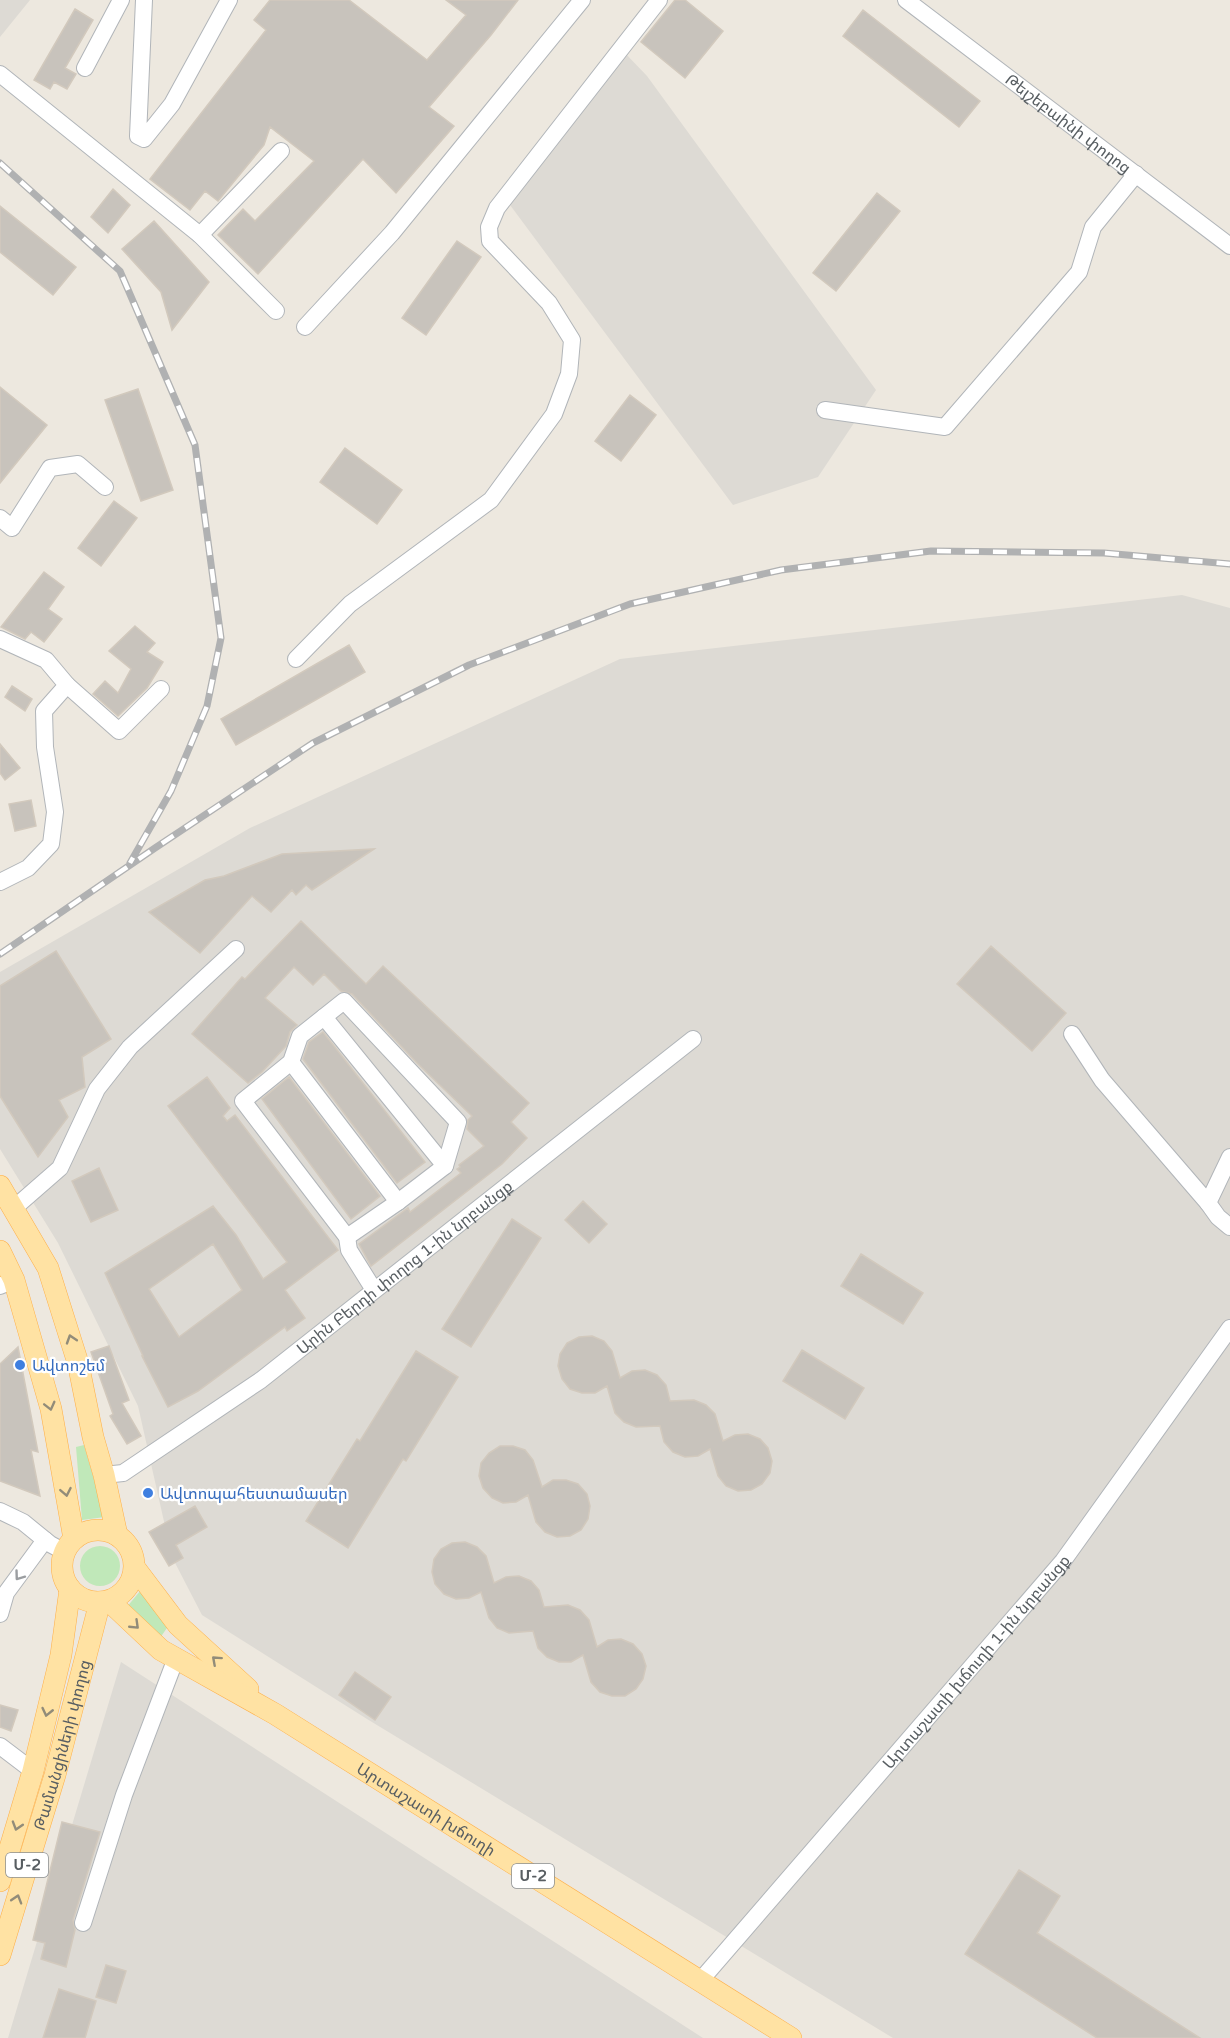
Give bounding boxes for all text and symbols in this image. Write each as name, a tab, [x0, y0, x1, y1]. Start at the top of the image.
street label: Թեյշեբաինի փողոց	[1001, 70, 1135, 178]
street label: Արին Բերդի փողոց 1-ին նրբանցք	[293, 1176, 517, 1359]
one-way arrow	[65, 1334, 78, 1345]
place label: Ավտոշեմ	[32, 1356, 105, 1376]
marker: Ավտոշեմ	[13, 1358, 27, 1372]
one-way arrow	[42, 1401, 55, 1411]
place label: Ավտոպահեստամասեր	[160, 1484, 347, 1504]
one-way arrow	[59, 1486, 72, 1496]
marker: Ավտոպահեստամասեր	[141, 1486, 155, 1500]
street label: Արտաշատի խճուղի 1-ին նրբանցք	[879, 1551, 1075, 1774]
one-way arrow	[15, 1569, 26, 1580]
one-way arrow	[127, 1618, 138, 1629]
one-way arrow	[213, 1656, 223, 1667]
street label: Թամանցիների փողոց	[30, 1658, 96, 1833]
one-way arrow	[42, 1707, 55, 1717]
street label: Արտաշատի խճուղի	[353, 1759, 499, 1861]
one-way arrow	[12, 1820, 24, 1831]
road number: Մ-2	[6, 1853, 48, 1877]
road number: Մ-2	[512, 1864, 554, 1888]
one-way arrow	[10, 1894, 22, 1905]

